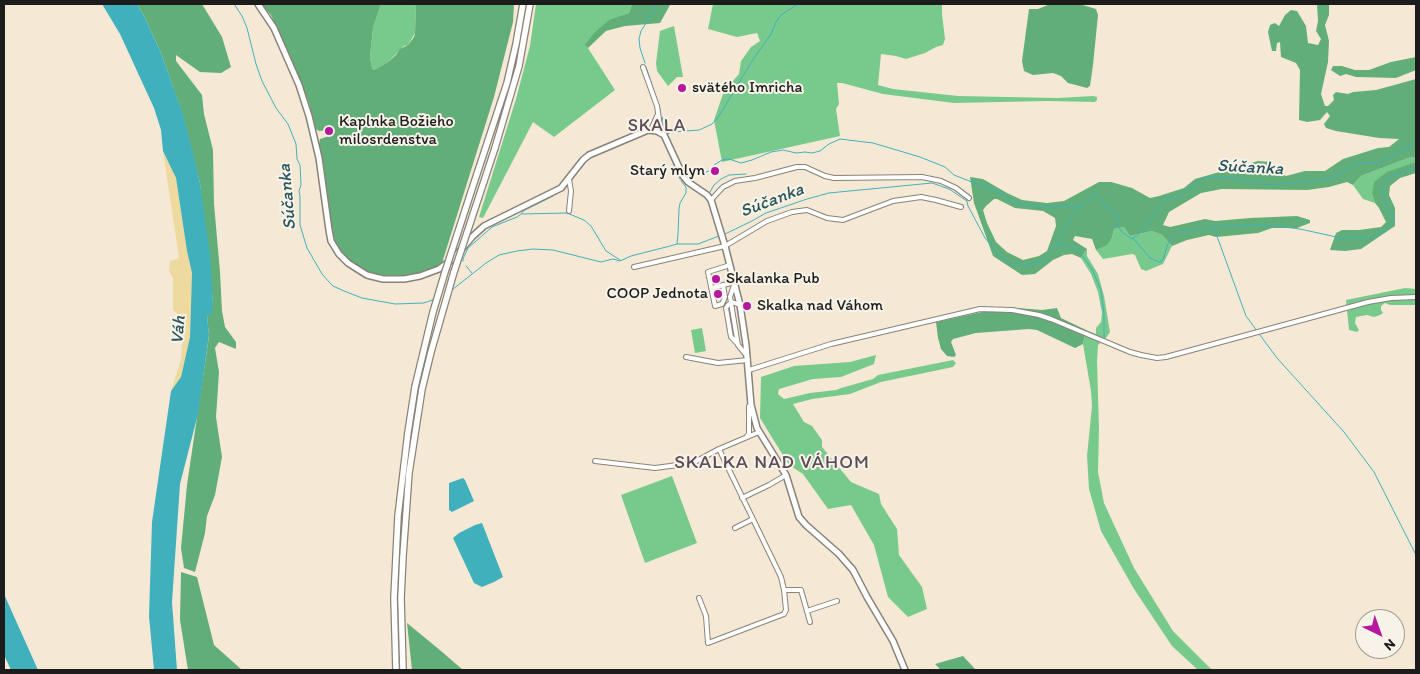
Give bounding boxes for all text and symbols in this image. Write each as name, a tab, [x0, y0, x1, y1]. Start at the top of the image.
place label: svätého Imricha	[692, 78, 802, 98]
marker: svätého Imricha	[676, 82, 688, 94]
place label: Kaplnka Božieho milosrdenstva	[339, 112, 454, 150]
district label: SKALA	[627, 115, 687, 137]
marker: Kaplnka Božieho milosrdenstva	[323, 125, 335, 137]
water label: Súčanka	[1216, 155, 1284, 181]
place label: Starý mlyn	[630, 161, 705, 181]
water label: Súčanka	[274, 163, 302, 231]
marker: Starý mlyn	[709, 165, 721, 177]
water label: Súčanka	[737, 179, 807, 223]
place label: Skalanka Pub	[726, 269, 820, 289]
marker: Skalanka Pub	[710, 273, 722, 285]
place label: COOP Jednota	[607, 284, 708, 304]
marker: COOP Jednota	[712, 288, 724, 300]
place label: Skalka nad Váhom	[757, 296, 883, 316]
marker: Skalka nad Váhom	[741, 300, 753, 312]
water label: Váh	[167, 315, 191, 345]
district label: SKALKA NAD VÁHOM	[673, 452, 871, 474]
north arrow	[1355, 609, 1405, 659]
text: N	[1381, 635, 1399, 654]

